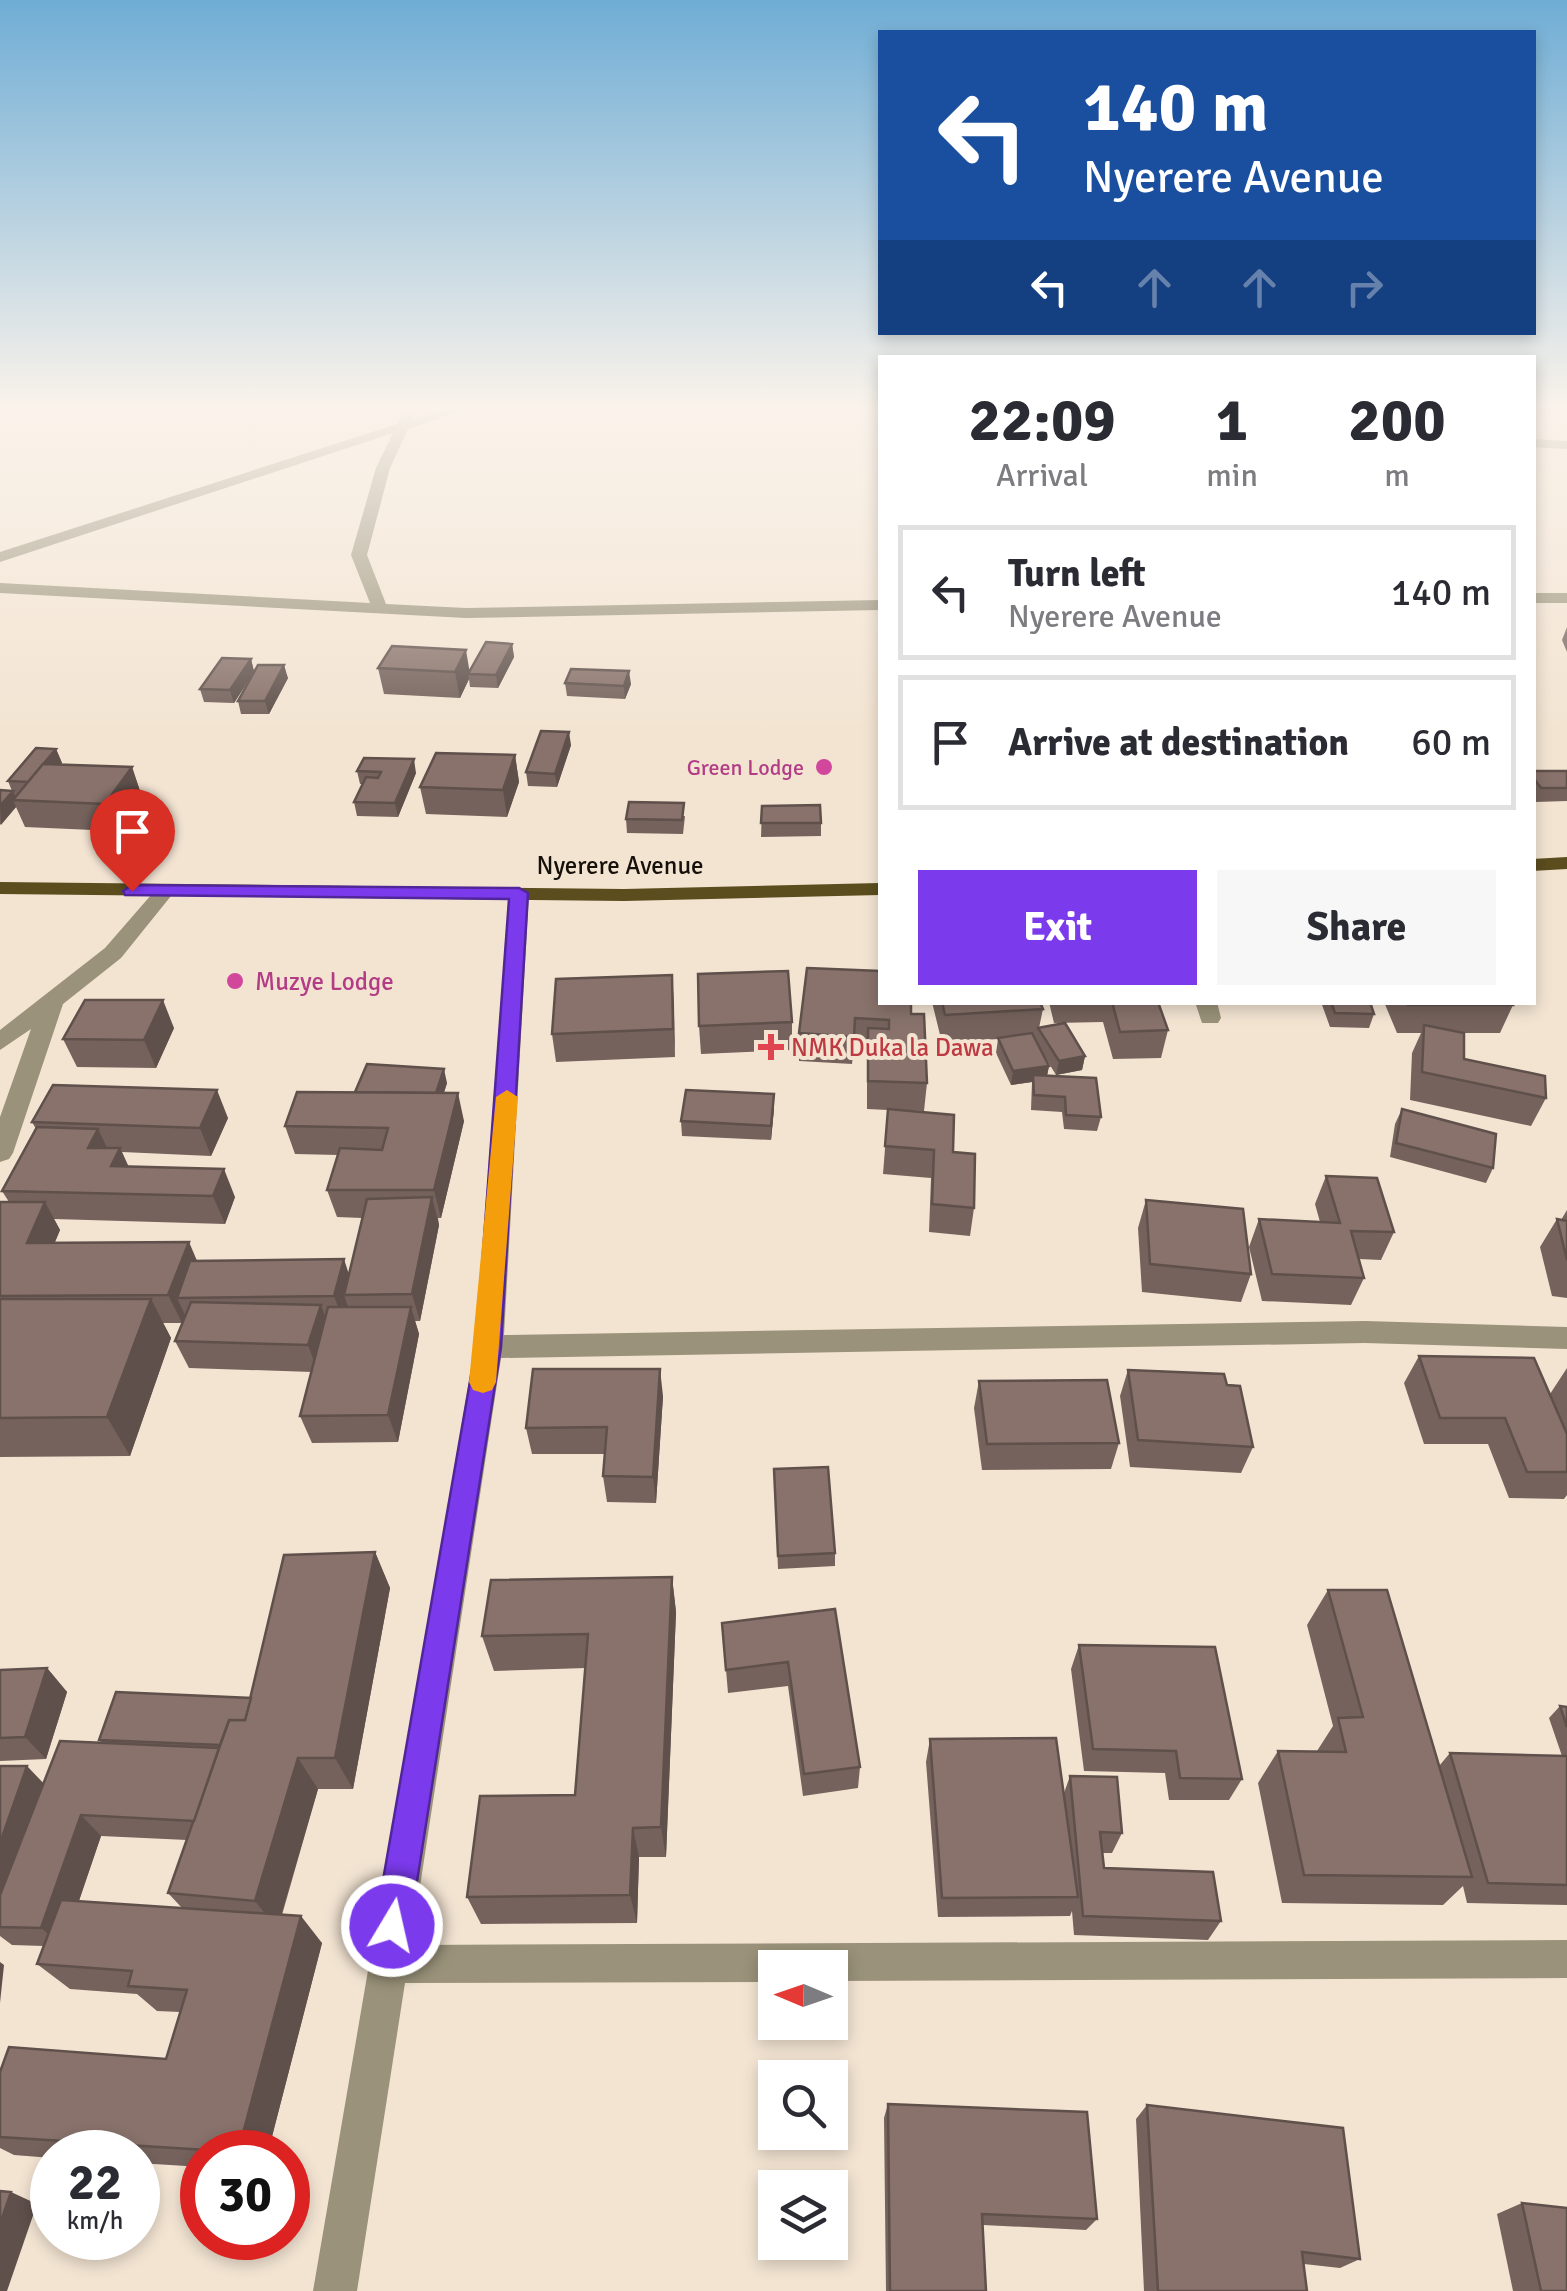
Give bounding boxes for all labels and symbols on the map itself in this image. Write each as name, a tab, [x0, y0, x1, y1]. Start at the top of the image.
place label: Green Lodge	[687, 754, 804, 781]
marker: Green Lodge	[813, 756, 835, 778]
pin	[90, 789, 175, 892]
street label: Nyerere Avenue	[536, 850, 704, 881]
place label: Muzye Lodge	[255, 966, 394, 997]
marker: Muzye Lodge	[224, 970, 246, 992]
place label: NMK Duka la Dawa	[791, 1032, 994, 1063]
marker: NMK Duka la Dawa	[760, 1036, 782, 1058]
position arrow	[340, 1874, 444, 1978]
north arrow	[758, 1950, 848, 2040]
speed limit sign: 30	[180, 2130, 310, 2260]

